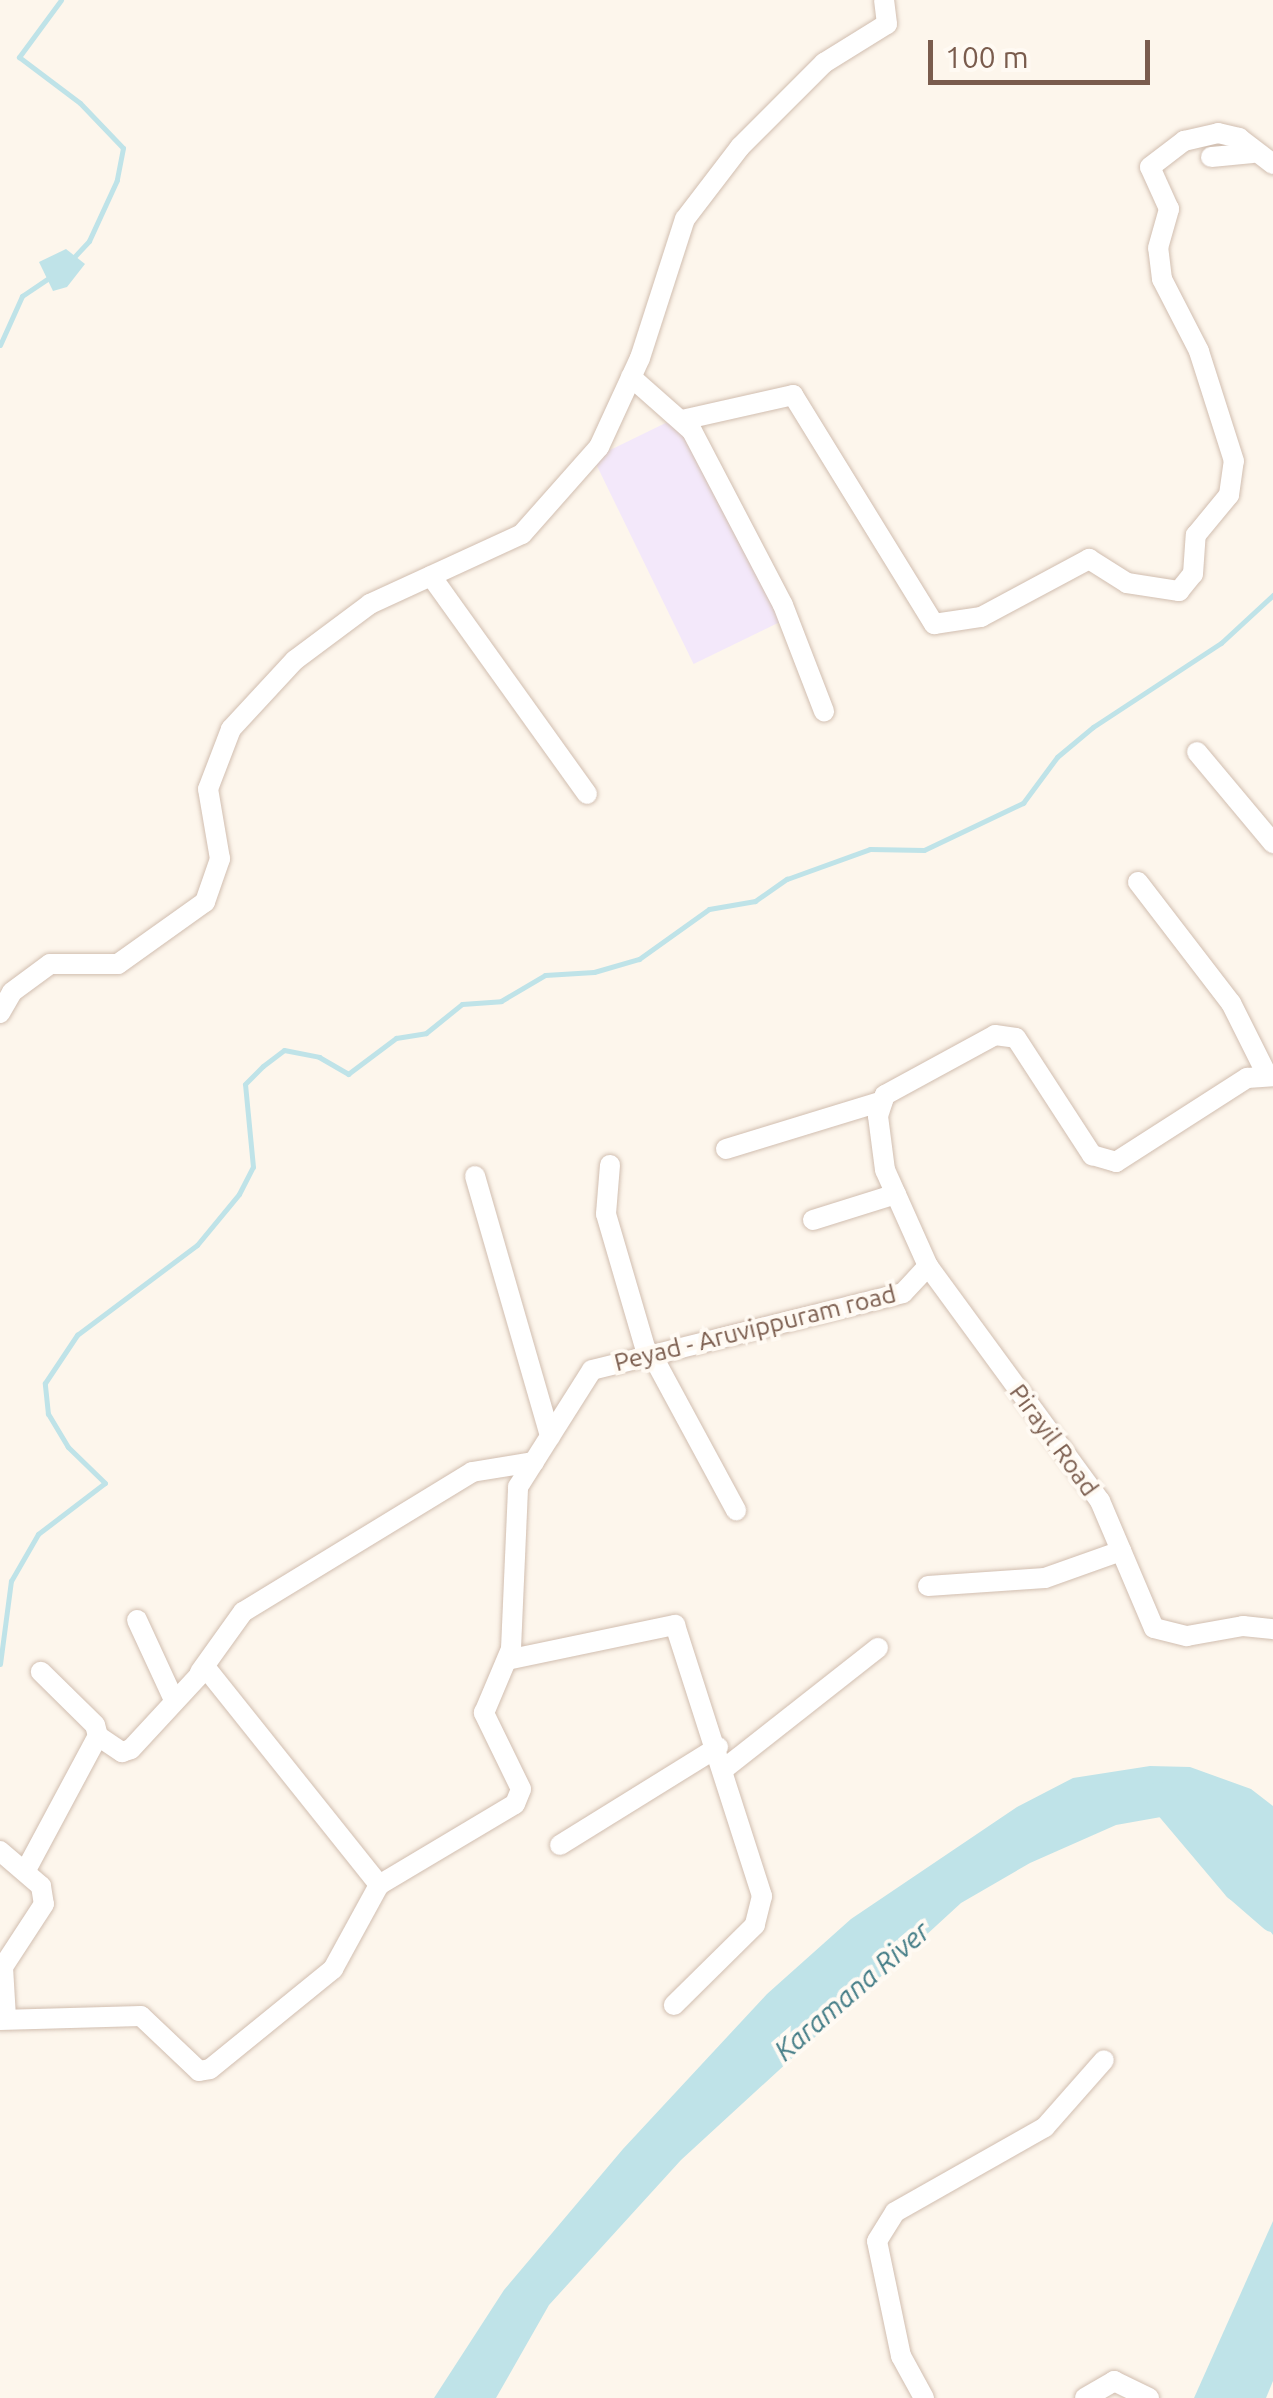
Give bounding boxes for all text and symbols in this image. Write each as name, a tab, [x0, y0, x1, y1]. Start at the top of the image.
scale bar	[933, 20, 1156, 82]
text: 100 m	[945, 40, 1029, 74]
street label: Peyad - Aruvippuram road	[611, 1278, 899, 1378]
street label: Pirayil Road	[1003, 1378, 1105, 1502]
water label: Karamana River	[767, 1914, 937, 2068]

